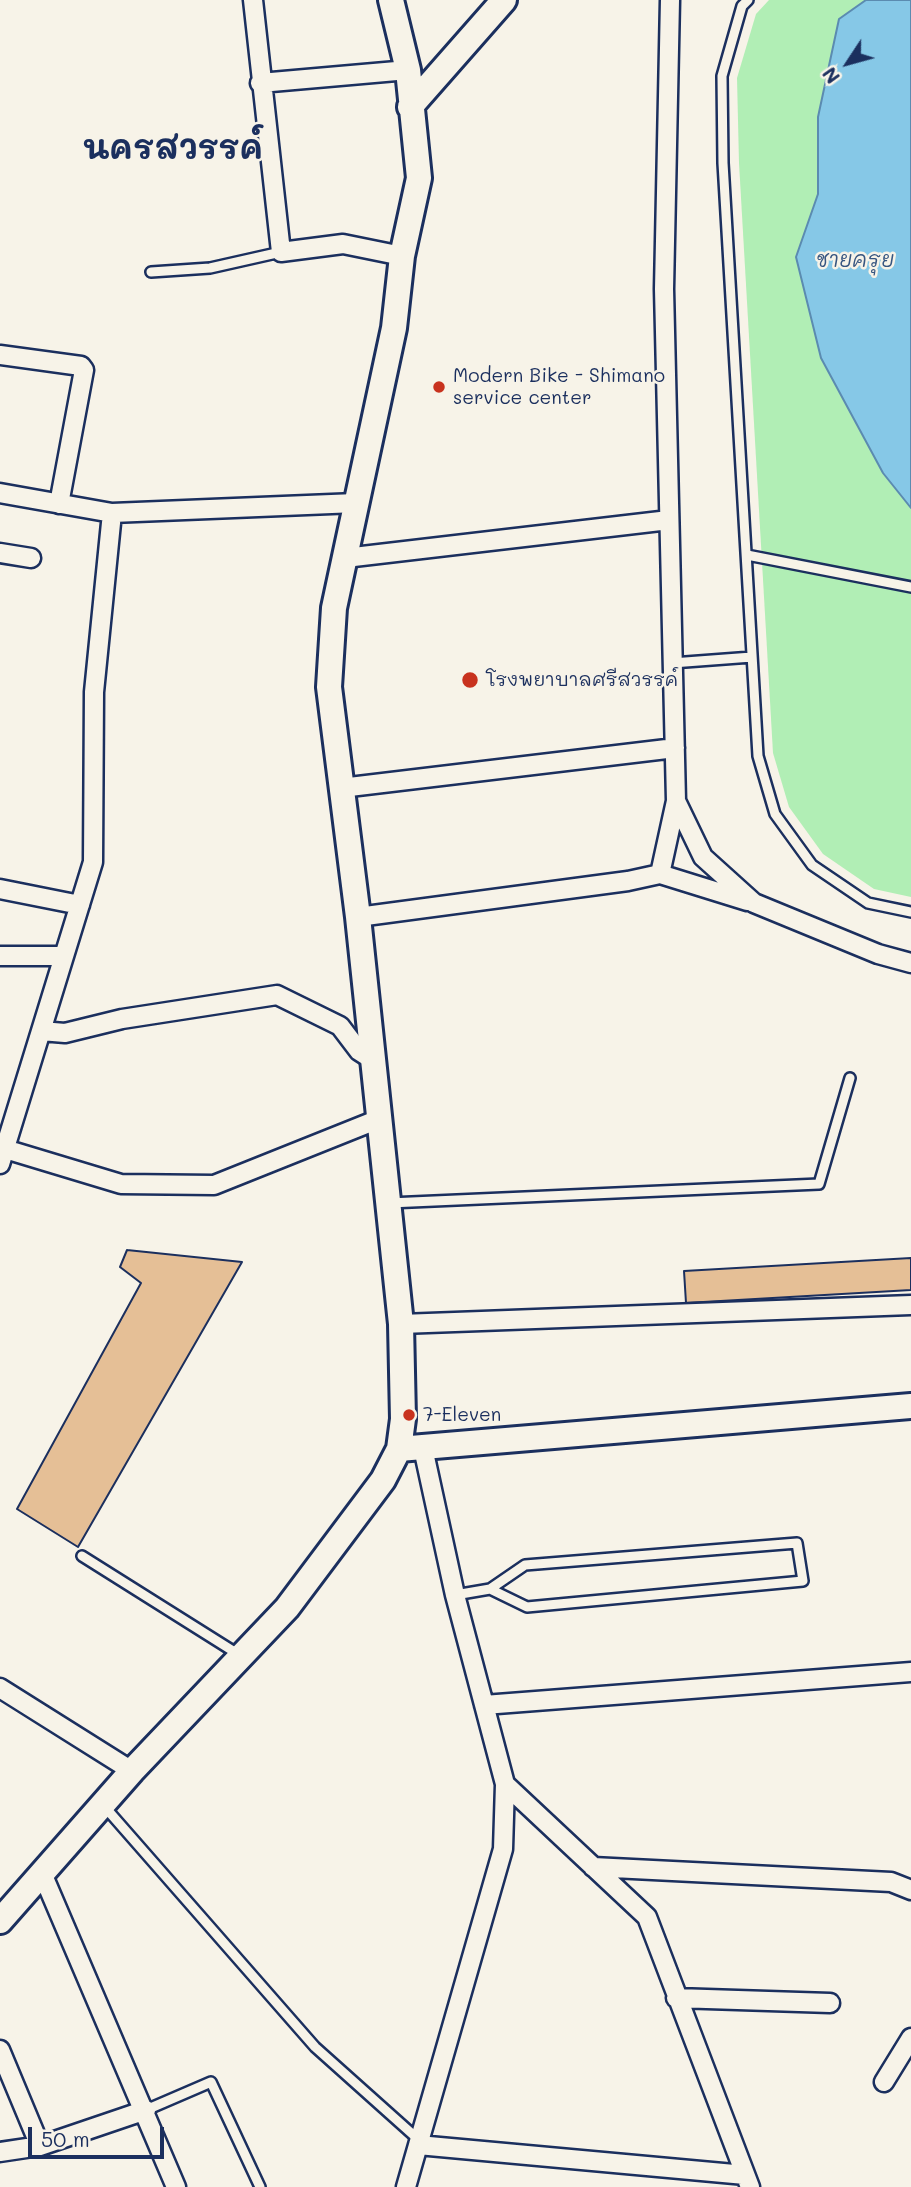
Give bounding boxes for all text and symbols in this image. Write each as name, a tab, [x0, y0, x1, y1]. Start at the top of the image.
north arrow	[813, 28, 883, 98]
text: N	[816, 62, 845, 89]
district label: นครสวรรค์	[82, 129, 264, 169]
water label: ชายครุย	[816, 248, 894, 274]
place label: Modern Bike - Shimano service center	[453, 365, 665, 409]
marker: Modern Bike - Shimano service center	[431, 379, 447, 395]
place label: โรงพยาบาลศรีสวรรค์	[486, 669, 679, 691]
marker: โรงพยาบาลศรีสวรรค์	[460, 670, 480, 690]
place label: 7-Eleven	[423, 1404, 501, 1426]
marker: 7-Eleven	[401, 1407, 417, 1423]
scale bar	[32, 2114, 168, 2158]
text: 50 m	[41, 2125, 90, 2152]

